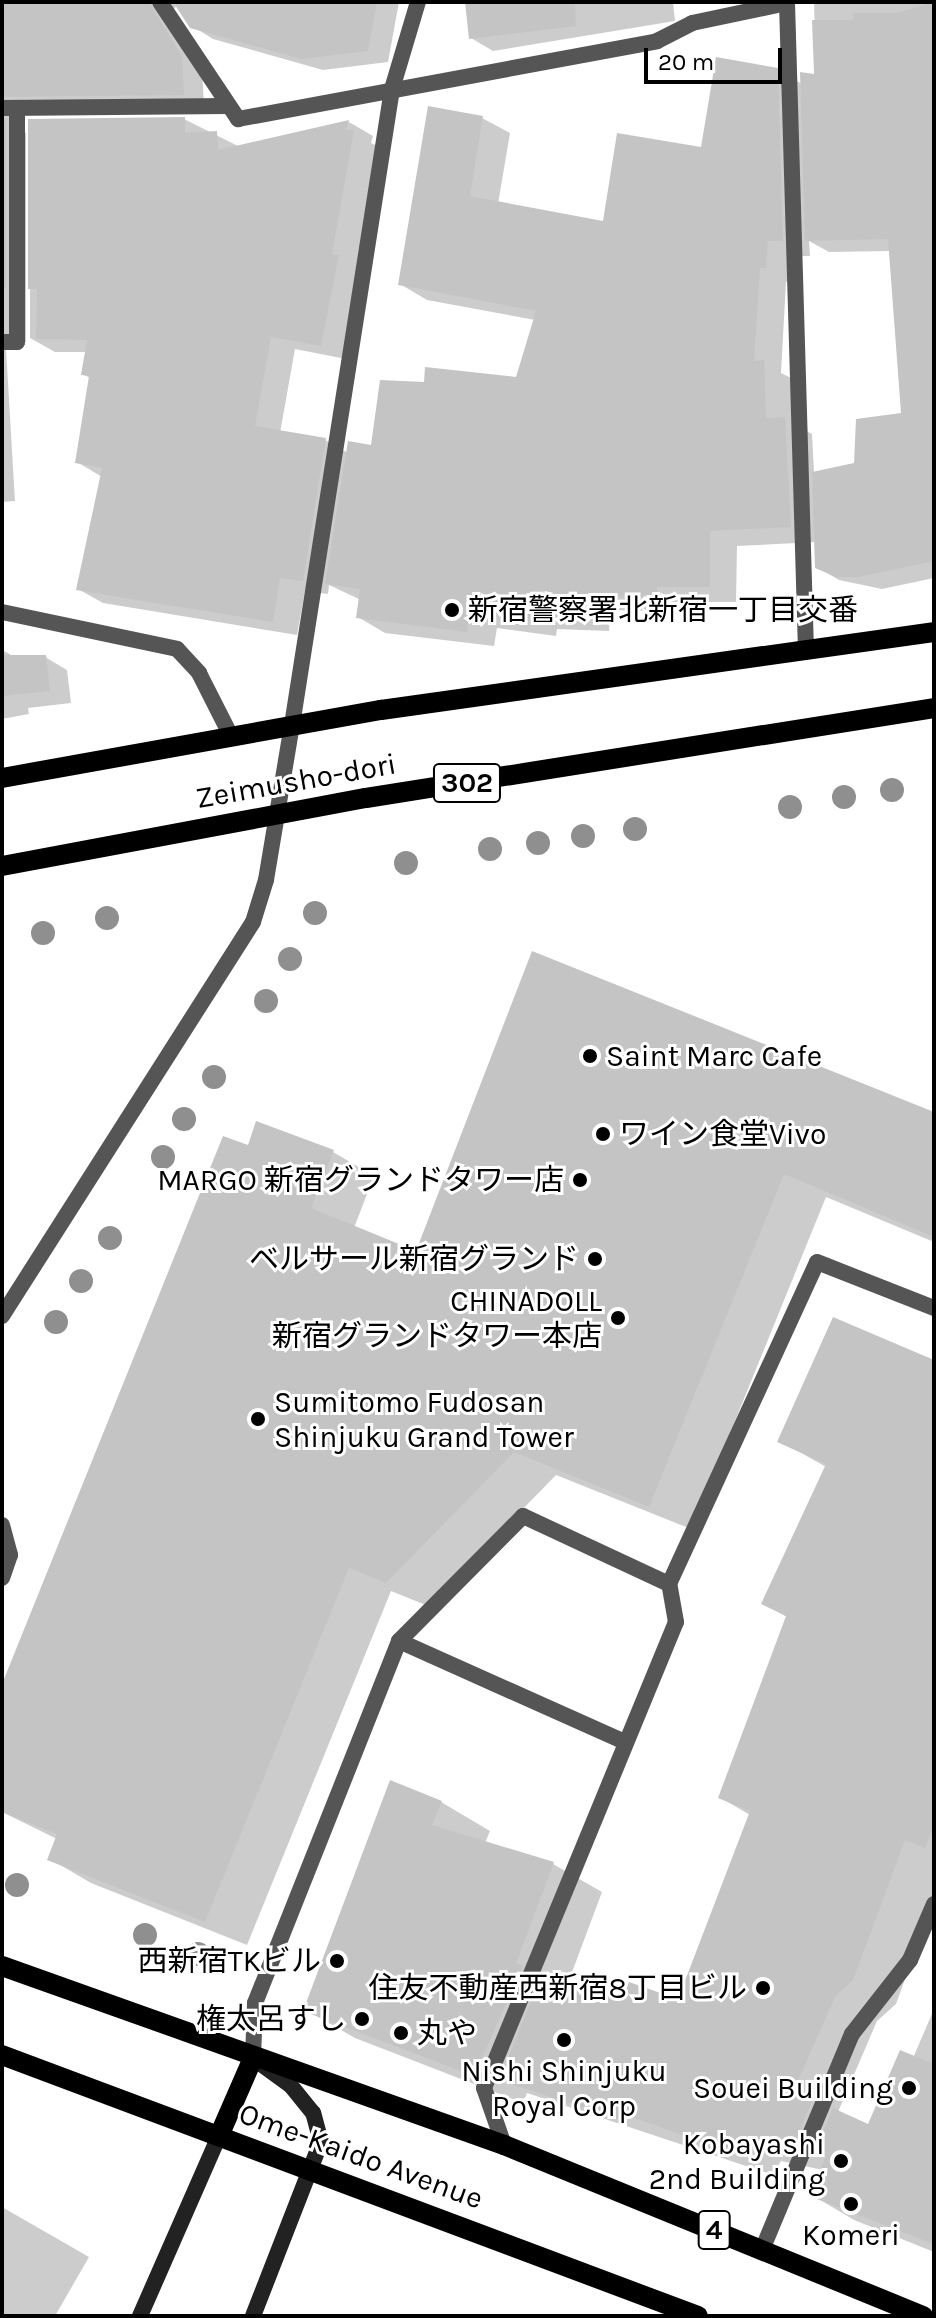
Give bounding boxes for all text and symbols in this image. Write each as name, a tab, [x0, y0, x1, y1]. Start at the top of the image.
scale bar	[648, 32, 786, 82]
text: 20 m	[658, 48, 714, 76]
place label: 新宿警察署北新宿一丁目交番	[468, 592, 858, 628]
marker: 新宿警察署北新宿一丁目交番	[443, 601, 461, 619]
street label: Zeimusho-dori	[193, 746, 399, 816]
road number: 302	[431, 759, 503, 807]
place label: Saint Marc Cafe	[606, 1038, 822, 1074]
marker: Saint Marc Cafe	[581, 1047, 599, 1065]
place label: ワイン食堂Vivo	[619, 1116, 826, 1152]
marker: ワイン食堂Vivo	[594, 1125, 612, 1143]
place label: MARGO 新宿グランドタワー店	[157, 1162, 564, 1198]
marker: MARGO 新宿グランドタワー店	[571, 1171, 589, 1189]
place label: ベルサール新宿グランド	[249, 1241, 579, 1277]
marker: ベルサール新宿グランド	[586, 1250, 604, 1268]
place label: CHINADOLL 新宿グランドタワー本店	[272, 1283, 602, 1354]
marker: CHINADOLL 新宿グランドタワー本店	[609, 1309, 627, 1327]
place label: Sumitomo Fudosan Shinjuku Grand Tower	[274, 1384, 574, 1454]
marker: Sumitomo Fudosan Shinjuku Grand Tower	[249, 1410, 267, 1428]
place label: 西新宿TKビル	[138, 1943, 321, 1979]
marker: 西新宿TKビル	[328, 1952, 346, 1970]
place label: 住友不動産西新宿8丁目ビル	[369, 1970, 747, 2006]
marker: 住友不動産西新宿8丁目ビル	[754, 1979, 772, 1997]
place label: 権太呂すし	[196, 2001, 346, 2037]
marker: 権太呂すし	[353, 2010, 371, 2028]
place label: 丸や	[417, 2015, 477, 2051]
marker: 丸や	[392, 2024, 410, 2042]
marker: Nishi Shinjuku Royal Corp	[555, 2031, 573, 2049]
place label: Nishi Shinjuku Royal Corp	[461, 2053, 667, 2124]
place label: Souei Building	[693, 2070, 893, 2106]
marker: Souei Building	[900, 2079, 918, 2097]
street label: Ome-Kaido Avenue	[234, 2095, 488, 2217]
place label: Kobayashi 2nd Building	[649, 2126, 825, 2196]
marker: Kobayashi 2nd Building	[832, 2152, 850, 2170]
marker: Komeri	[842, 2195, 860, 2213]
road number: 4	[696, 2206, 732, 2254]
place label: Komeri	[802, 2217, 900, 2253]

